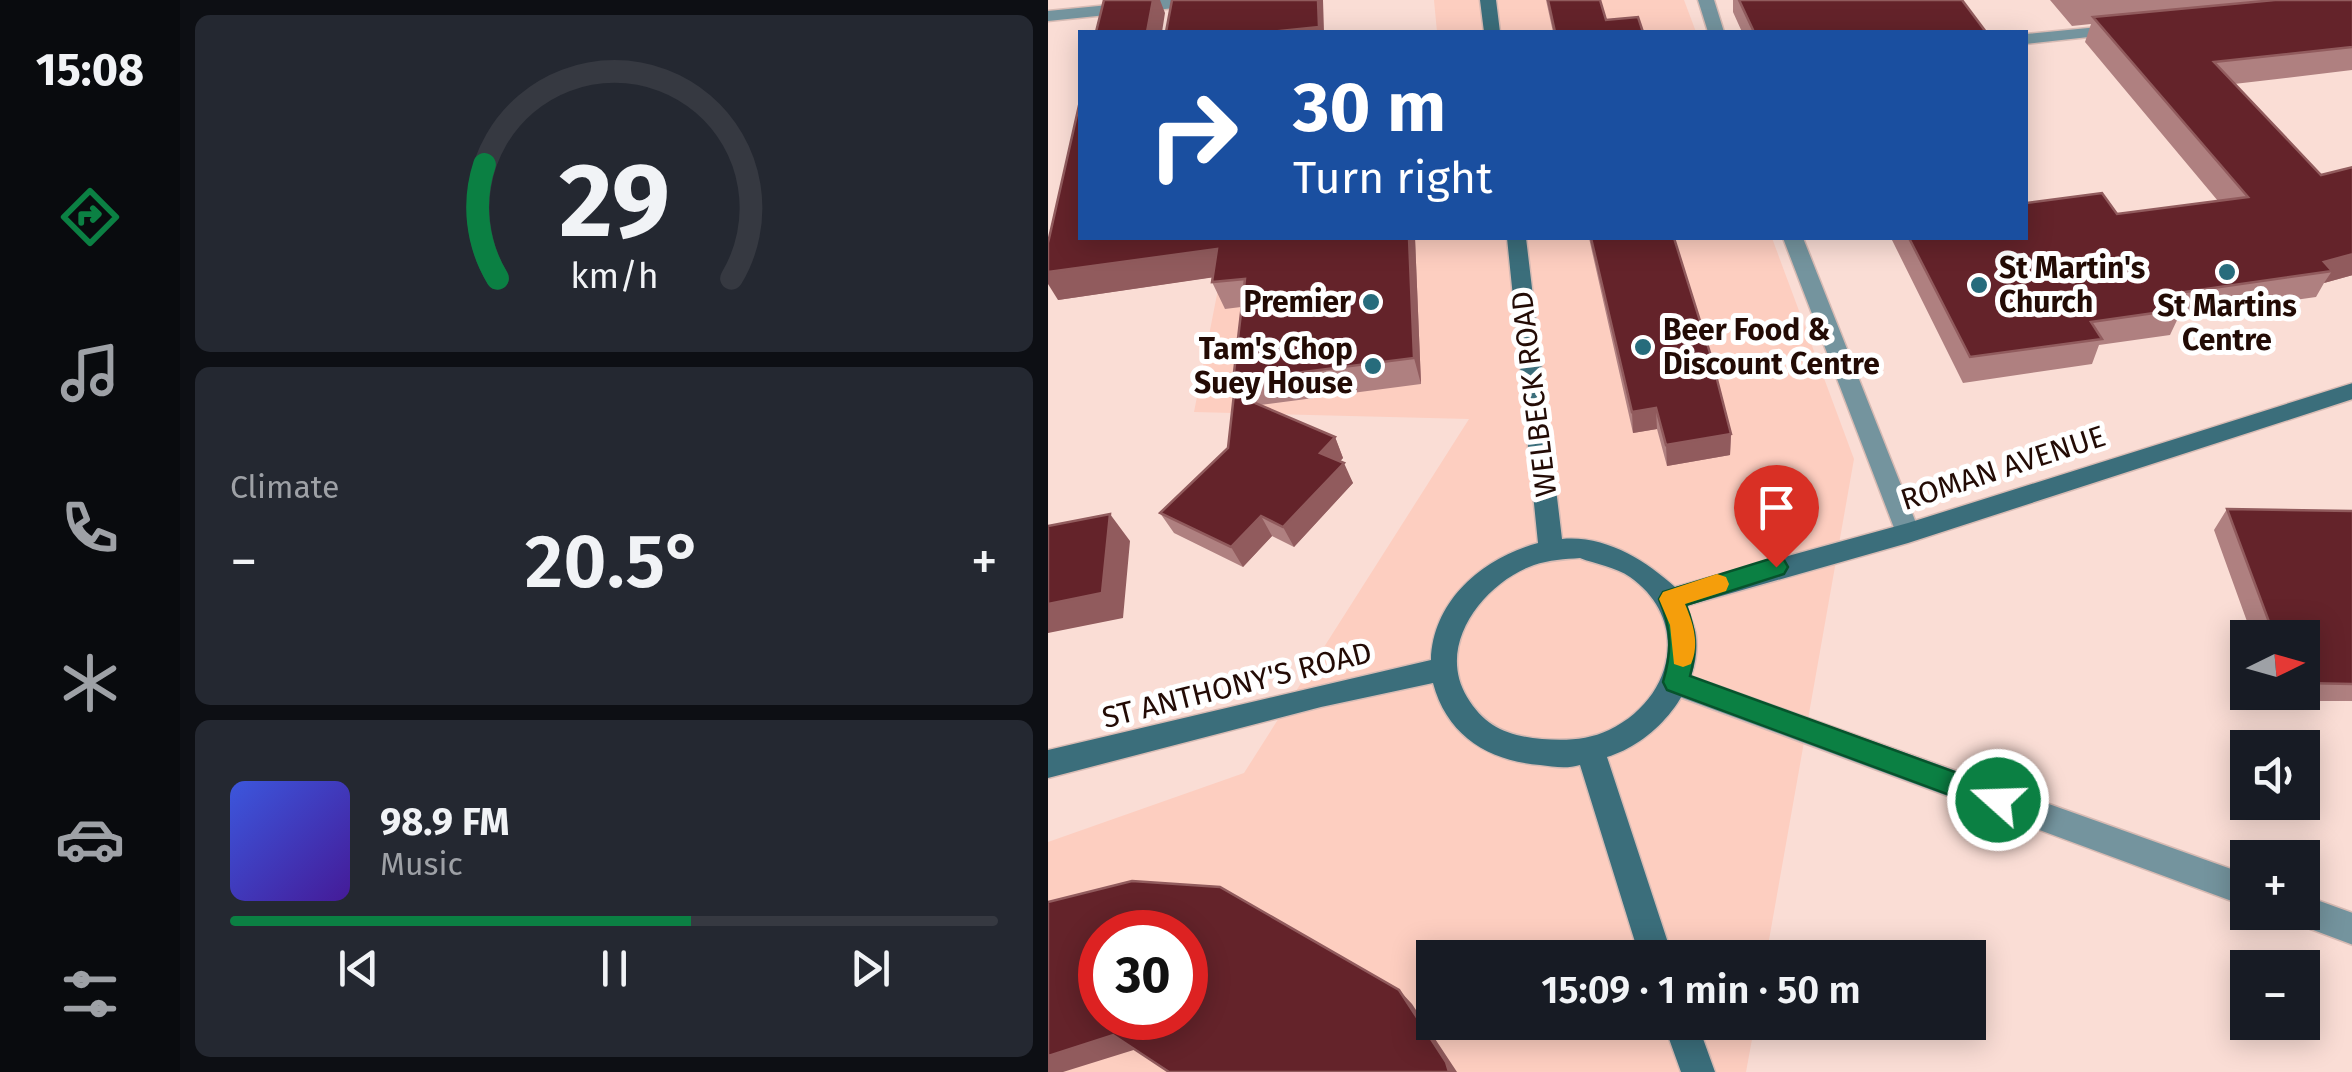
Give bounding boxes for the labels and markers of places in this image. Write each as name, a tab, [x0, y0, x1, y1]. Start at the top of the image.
place label: St Martin's Church	[1999, 250, 2145, 320]
marker: St Martins Centre	[2216, 261, 2238, 283]
marker: St Martin's Church	[1968, 274, 1990, 296]
place label: Premier	[1244, 284, 1352, 320]
place label: St Martins Centre	[2157, 288, 2297, 358]
marker: Premier	[1360, 291, 1382, 313]
place label: Beer Food & Discount Centre	[1663, 312, 1880, 382]
place label: Tam's Chop Suey House	[1194, 331, 1353, 401]
marker: Beer Food & Discount Centre	[1632, 336, 1654, 358]
marker: Tam's Chop Suey House	[1362, 355, 1384, 377]
pin	[1734, 465, 1819, 568]

